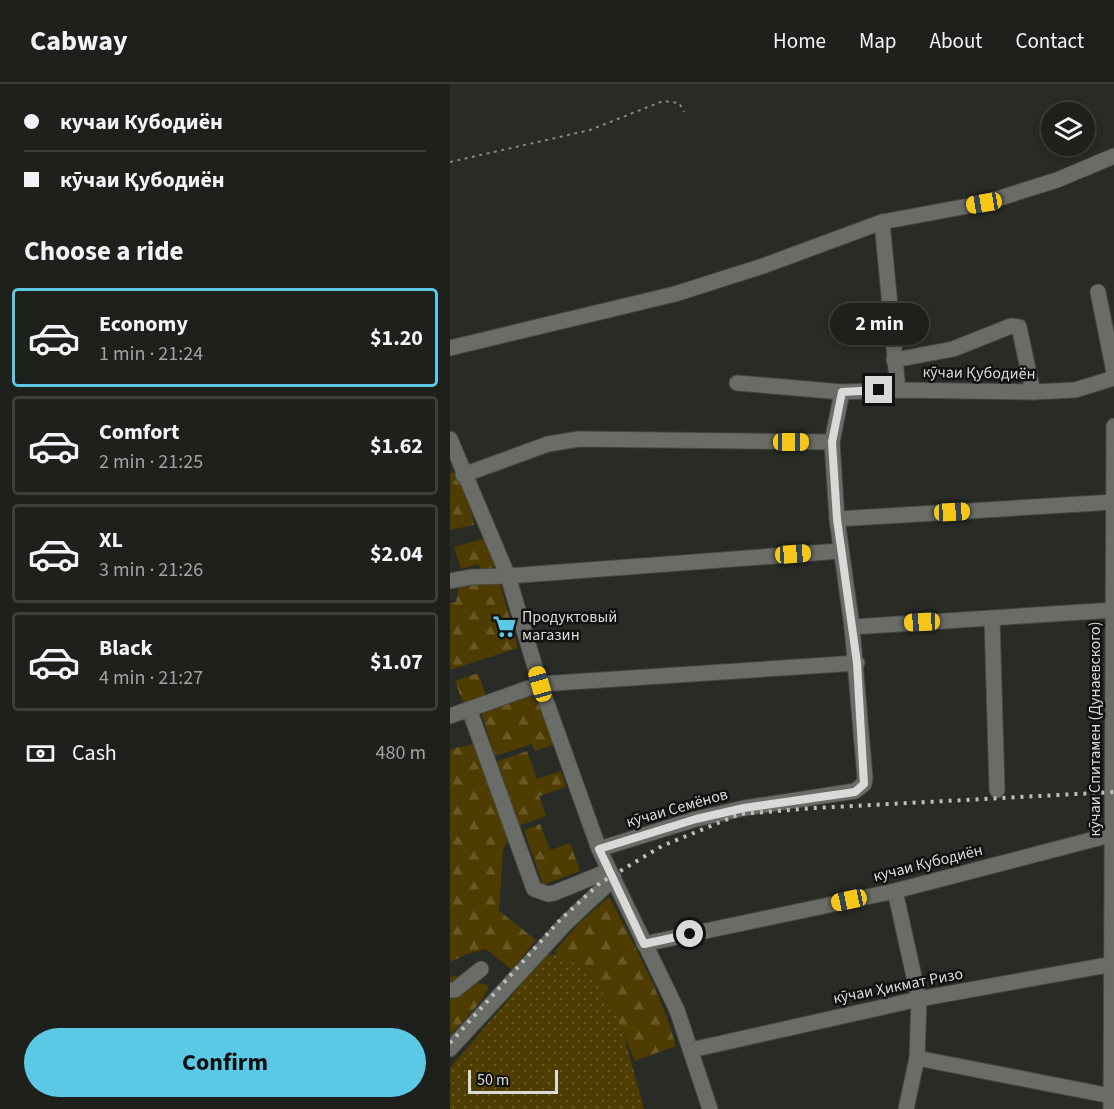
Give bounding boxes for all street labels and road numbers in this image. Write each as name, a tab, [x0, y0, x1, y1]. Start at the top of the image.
street label: кӯчаи Қубодиён	[922, 361, 1036, 385]
street label: кӯчаи Спитамен (Дунаевского)	[1084, 621, 1106, 837]
street label: кӯчаи Семёнов	[624, 783, 730, 833]
street label: кучаи Кубодиён	[871, 839, 985, 887]
street label: кӯчаи Ҳикмат Ризо	[831, 963, 965, 1009]

